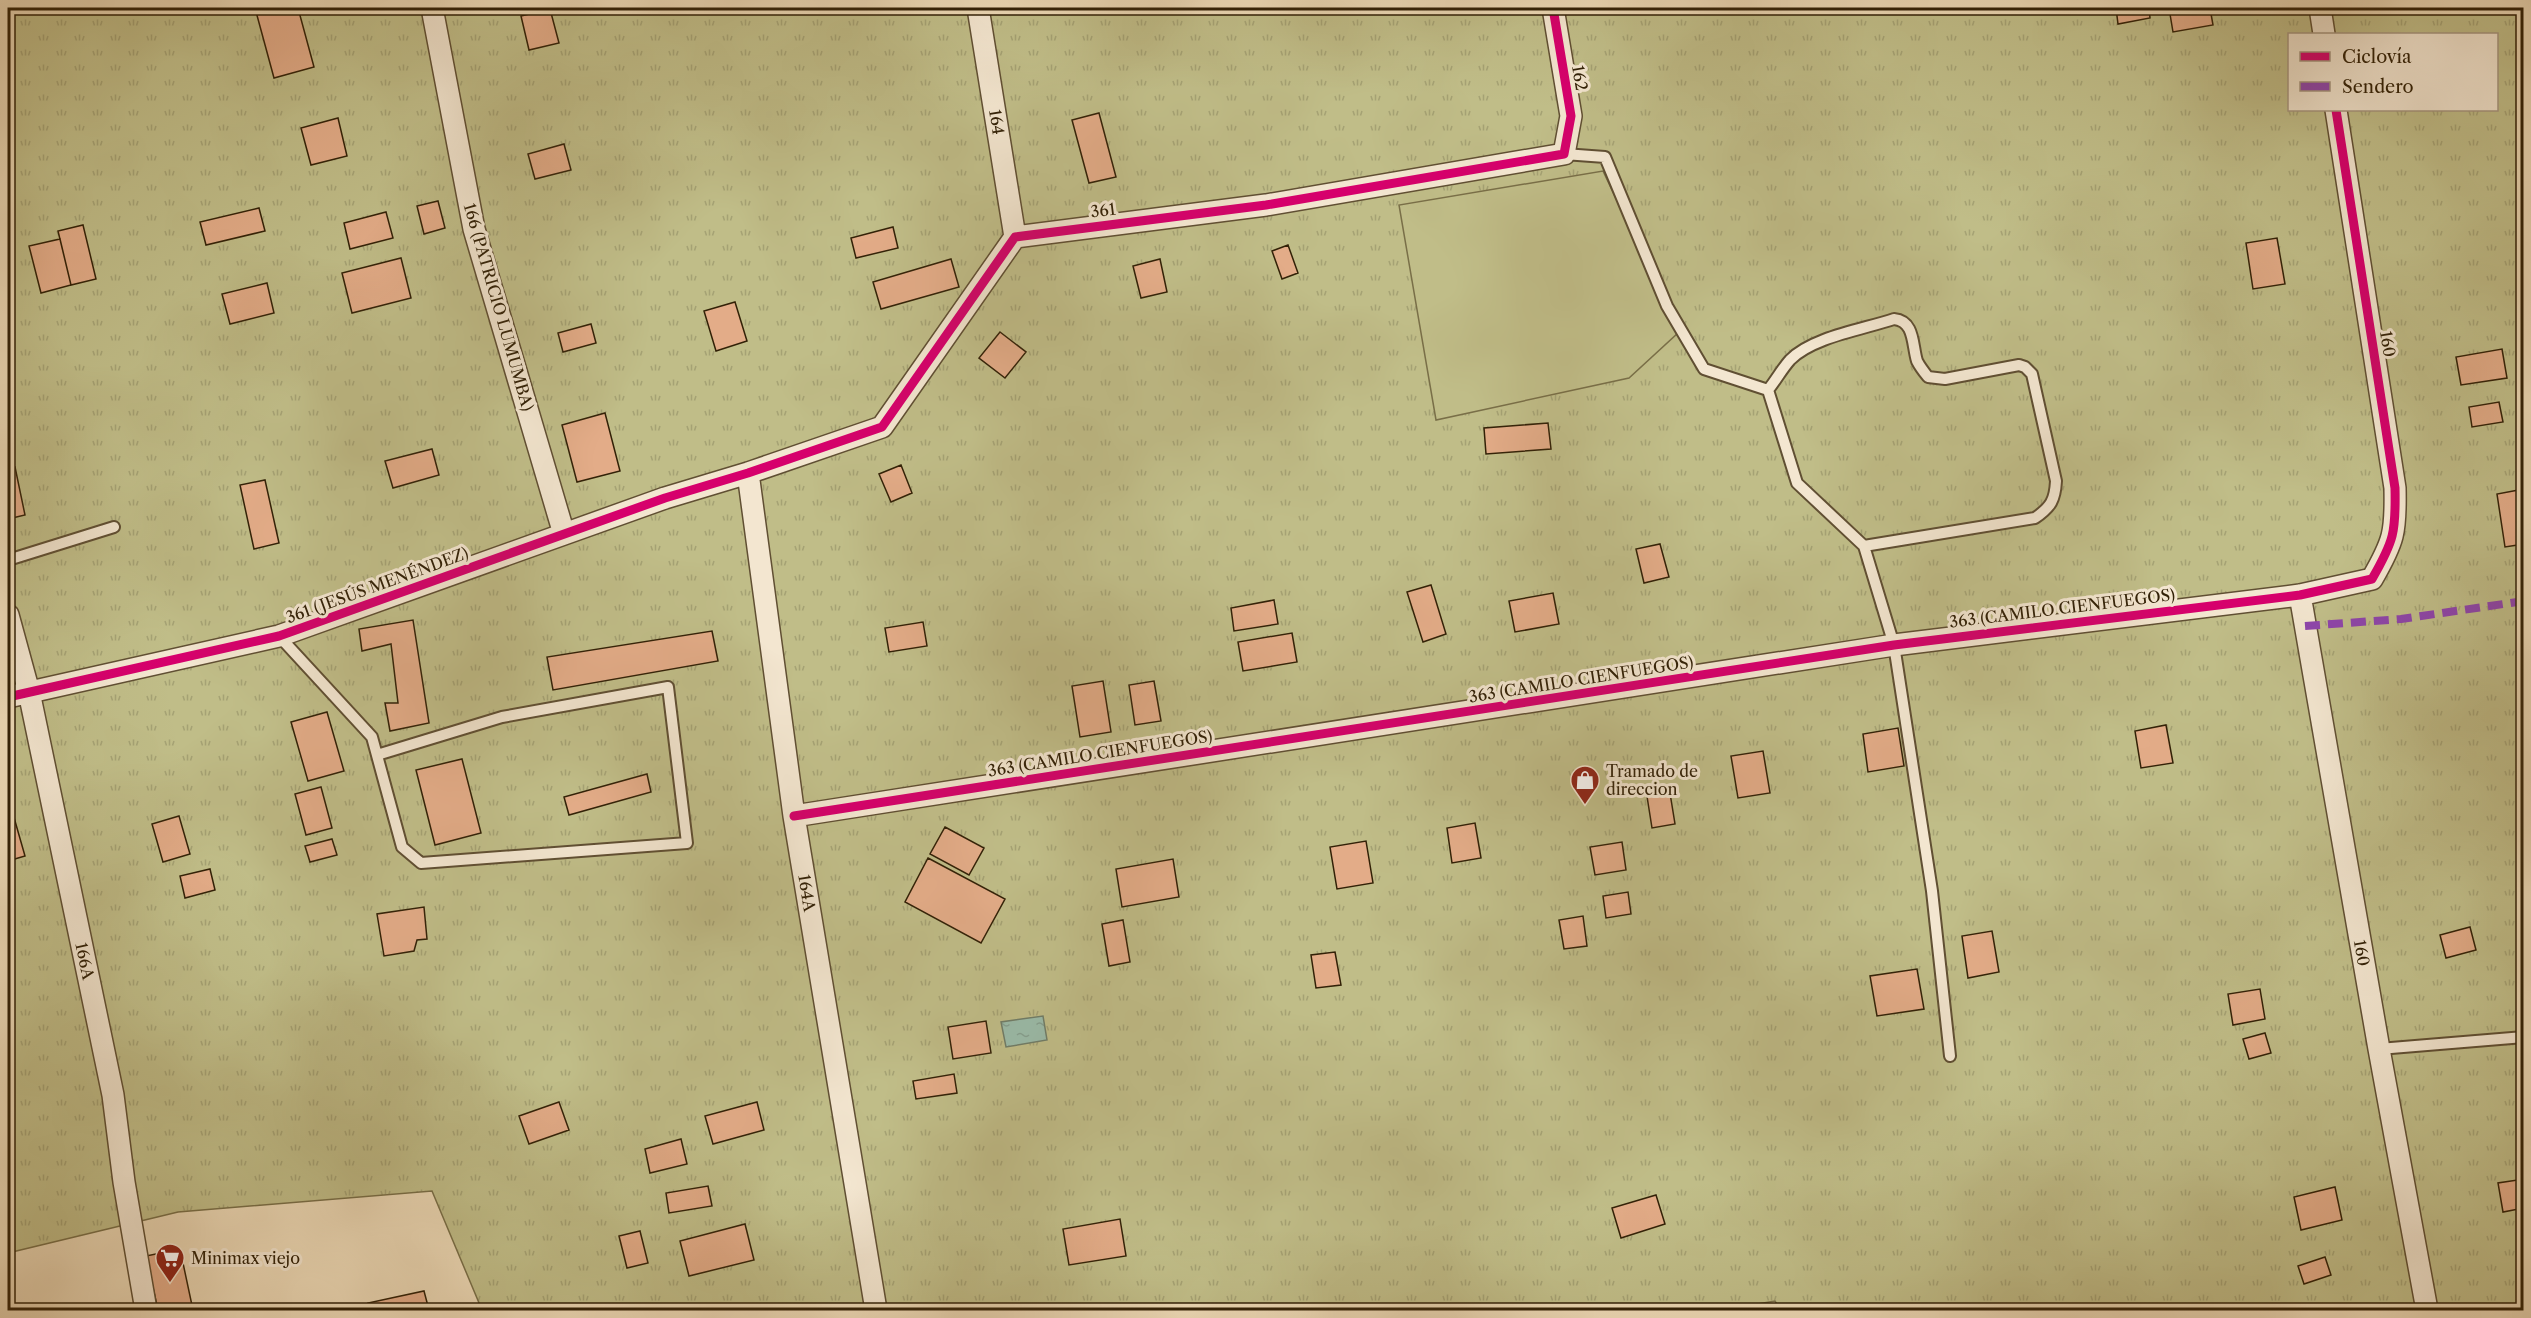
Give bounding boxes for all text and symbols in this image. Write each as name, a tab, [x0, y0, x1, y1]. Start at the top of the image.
legend	[2288, 33, 2498, 111]
text: Ciclovía	[2342, 46, 2412, 68]
street label: 162	[1568, 64, 1592, 92]
text: Sendero	[2342, 76, 2414, 98]
street label: 164	[985, 108, 1009, 136]
street label: 361	[1089, 199, 1117, 221]
street label: 166 (PATRICIO LUMUMBA)	[460, 201, 538, 413]
street label: 160	[2376, 329, 2400, 359]
street label: 361 (JESÚS MENÉNDEZ)	[283, 543, 471, 627]
street label: 363 (CAMILO CIENFUEGOS)	[1948, 584, 2176, 632]
street label: 363 (CAMILO CIENFUEGOS)	[1467, 651, 1695, 707]
street label: 363 (CAMILO CIENFUEGOS)	[986, 725, 1214, 781]
place label: Tramado de direccion	[1606, 761, 1698, 799]
shop icon: Tramado de direccion	[1569, 764, 1601, 806]
street label: 164A	[794, 873, 820, 914]
street label: 160	[2350, 938, 2374, 968]
street label: 166A	[71, 941, 99, 982]
supermarket icon: Minimax viejo	[154, 1242, 186, 1284]
place label: Minimax viejo	[191, 1248, 300, 1268]

